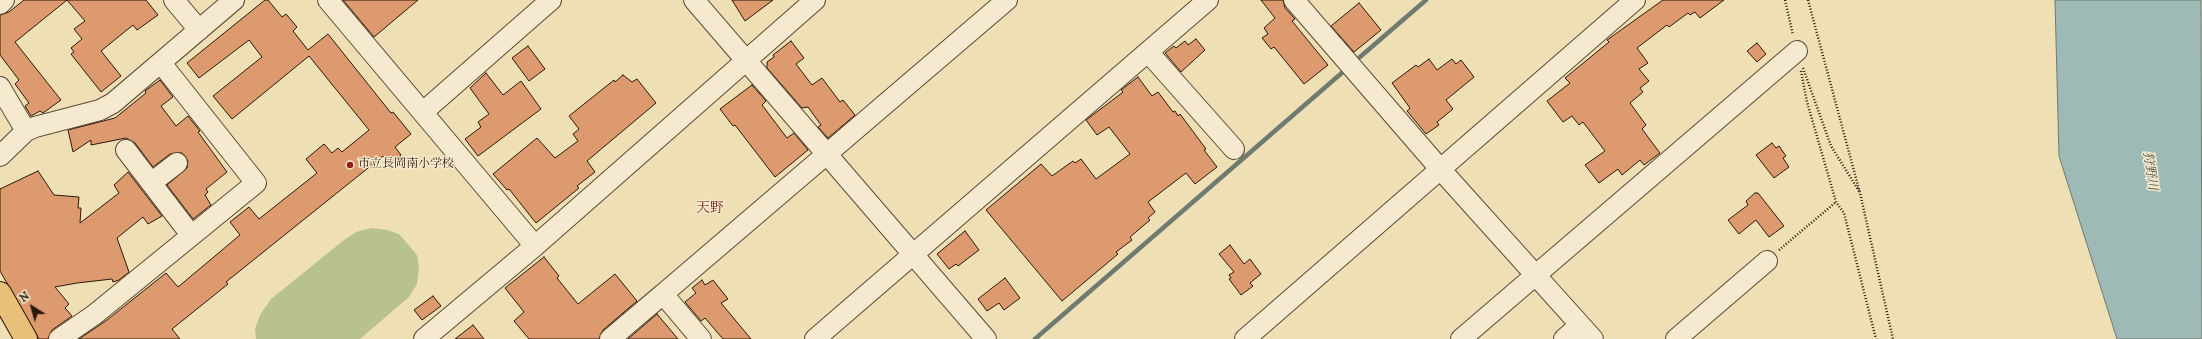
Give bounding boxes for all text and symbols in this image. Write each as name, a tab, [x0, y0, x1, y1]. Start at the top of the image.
water label: 狩野川	[2139, 151, 2159, 191]
place label: 市立長岡南小学校	[358, 158, 454, 172]
marker: 市立長岡南小学校	[345, 160, 355, 170]
district label: 天野	[696, 201, 724, 217]
north arrow	[12, 287, 52, 327]
text: N	[17, 289, 33, 306]

